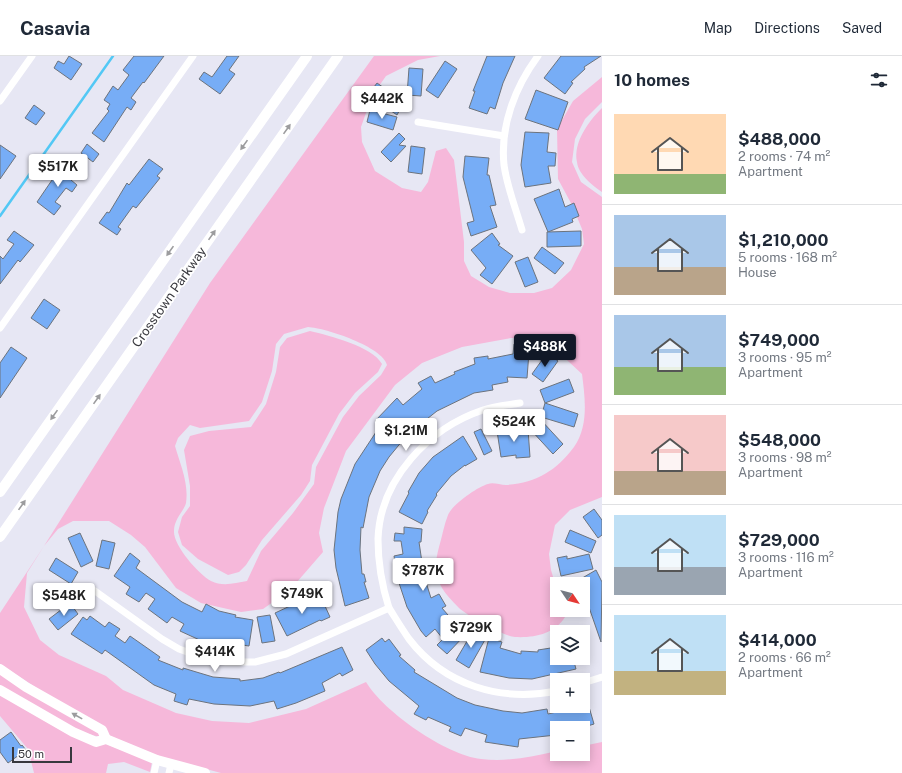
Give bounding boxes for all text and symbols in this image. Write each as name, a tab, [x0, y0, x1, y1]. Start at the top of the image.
text: Casavia	[20, 17, 90, 39]
text: Map	[704, 20, 732, 36]
text: Directions	[754, 20, 820, 36]
text: Saved	[842, 20, 882, 36]
icon: filters	[868, 69, 890, 91]
text: 10 homes	[614, 70, 690, 90]
pin: $442K	[354, 86, 410, 120]
text: $442K	[360, 91, 404, 106]
one-way arrow	[283, 123, 291, 134]
text: $488,000	[738, 129, 821, 149]
icon: home	[646, 130, 694, 178]
one-way arrow	[241, 140, 249, 150]
text: 2 rooms · 74 m²	[738, 149, 830, 164]
pin: $517K	[30, 154, 86, 188]
text: $517K	[38, 159, 78, 174]
text: Apartment	[738, 164, 803, 179]
one-way arrow	[208, 230, 216, 240]
text: $1,210,000	[738, 230, 828, 250]
icon: home	[646, 231, 694, 279]
street label: Crosstown Parkway	[129, 244, 209, 350]
one-way arrow	[165, 246, 174, 257]
text: 5 rooms · 168 m²	[738, 250, 837, 265]
text: House	[738, 265, 777, 280]
text: $749,000	[738, 330, 820, 350]
icon: home	[646, 331, 694, 379]
pin: $488K	[517, 334, 573, 368]
text: $488K	[523, 339, 567, 354]
text: 3 rooms · 95 m²	[738, 350, 832, 365]
text: Apartment	[738, 365, 803, 380]
one-way arrow	[93, 393, 101, 404]
one-way arrow	[50, 409, 58, 420]
pin: $524K	[486, 409, 542, 443]
text: $524K	[492, 414, 536, 429]
pin: $1.21M	[373, 418, 439, 452]
text: $1.21M	[384, 423, 428, 438]
text: $548,000	[738, 430, 821, 450]
icon: home	[646, 431, 694, 479]
text: 3 rooms · 98 m²	[738, 450, 832, 465]
text: Apartment	[738, 465, 803, 480]
one-way arrow	[18, 500, 26, 510]
text: $729,000	[738, 530, 820, 550]
icon: home	[646, 531, 694, 579]
text: 3 rooms · 116 m²	[738, 550, 834, 565]
pin: $787K	[395, 558, 451, 592]
text: $787K	[402, 563, 444, 578]
text: Apartment	[738, 565, 803, 580]
north arrow	[550, 577, 590, 617]
map controls	[550, 577, 590, 761]
pin: $749K	[274, 581, 330, 615]
pin: $548K	[36, 583, 92, 617]
text: $749K	[280, 586, 324, 601]
text: $548K	[42, 588, 86, 603]
pin: $729K	[443, 615, 499, 649]
text: $729K	[449, 620, 493, 635]
button: layers	[550, 625, 590, 665]
text: $414,000	[738, 630, 817, 650]
icon: home	[646, 631, 694, 679]
pin: $414K	[187, 639, 243, 673]
text: $414K	[195, 644, 235, 659]
text: 2 rooms · 66 m²	[738, 650, 831, 665]
text: Apartment	[738, 665, 803, 680]
button: +	[550, 673, 590, 713]
one-way arrow	[71, 713, 83, 719]
button: −	[550, 721, 590, 761]
scale bar	[12, 745, 72, 764]
text: 50 m	[18, 748, 44, 760]

